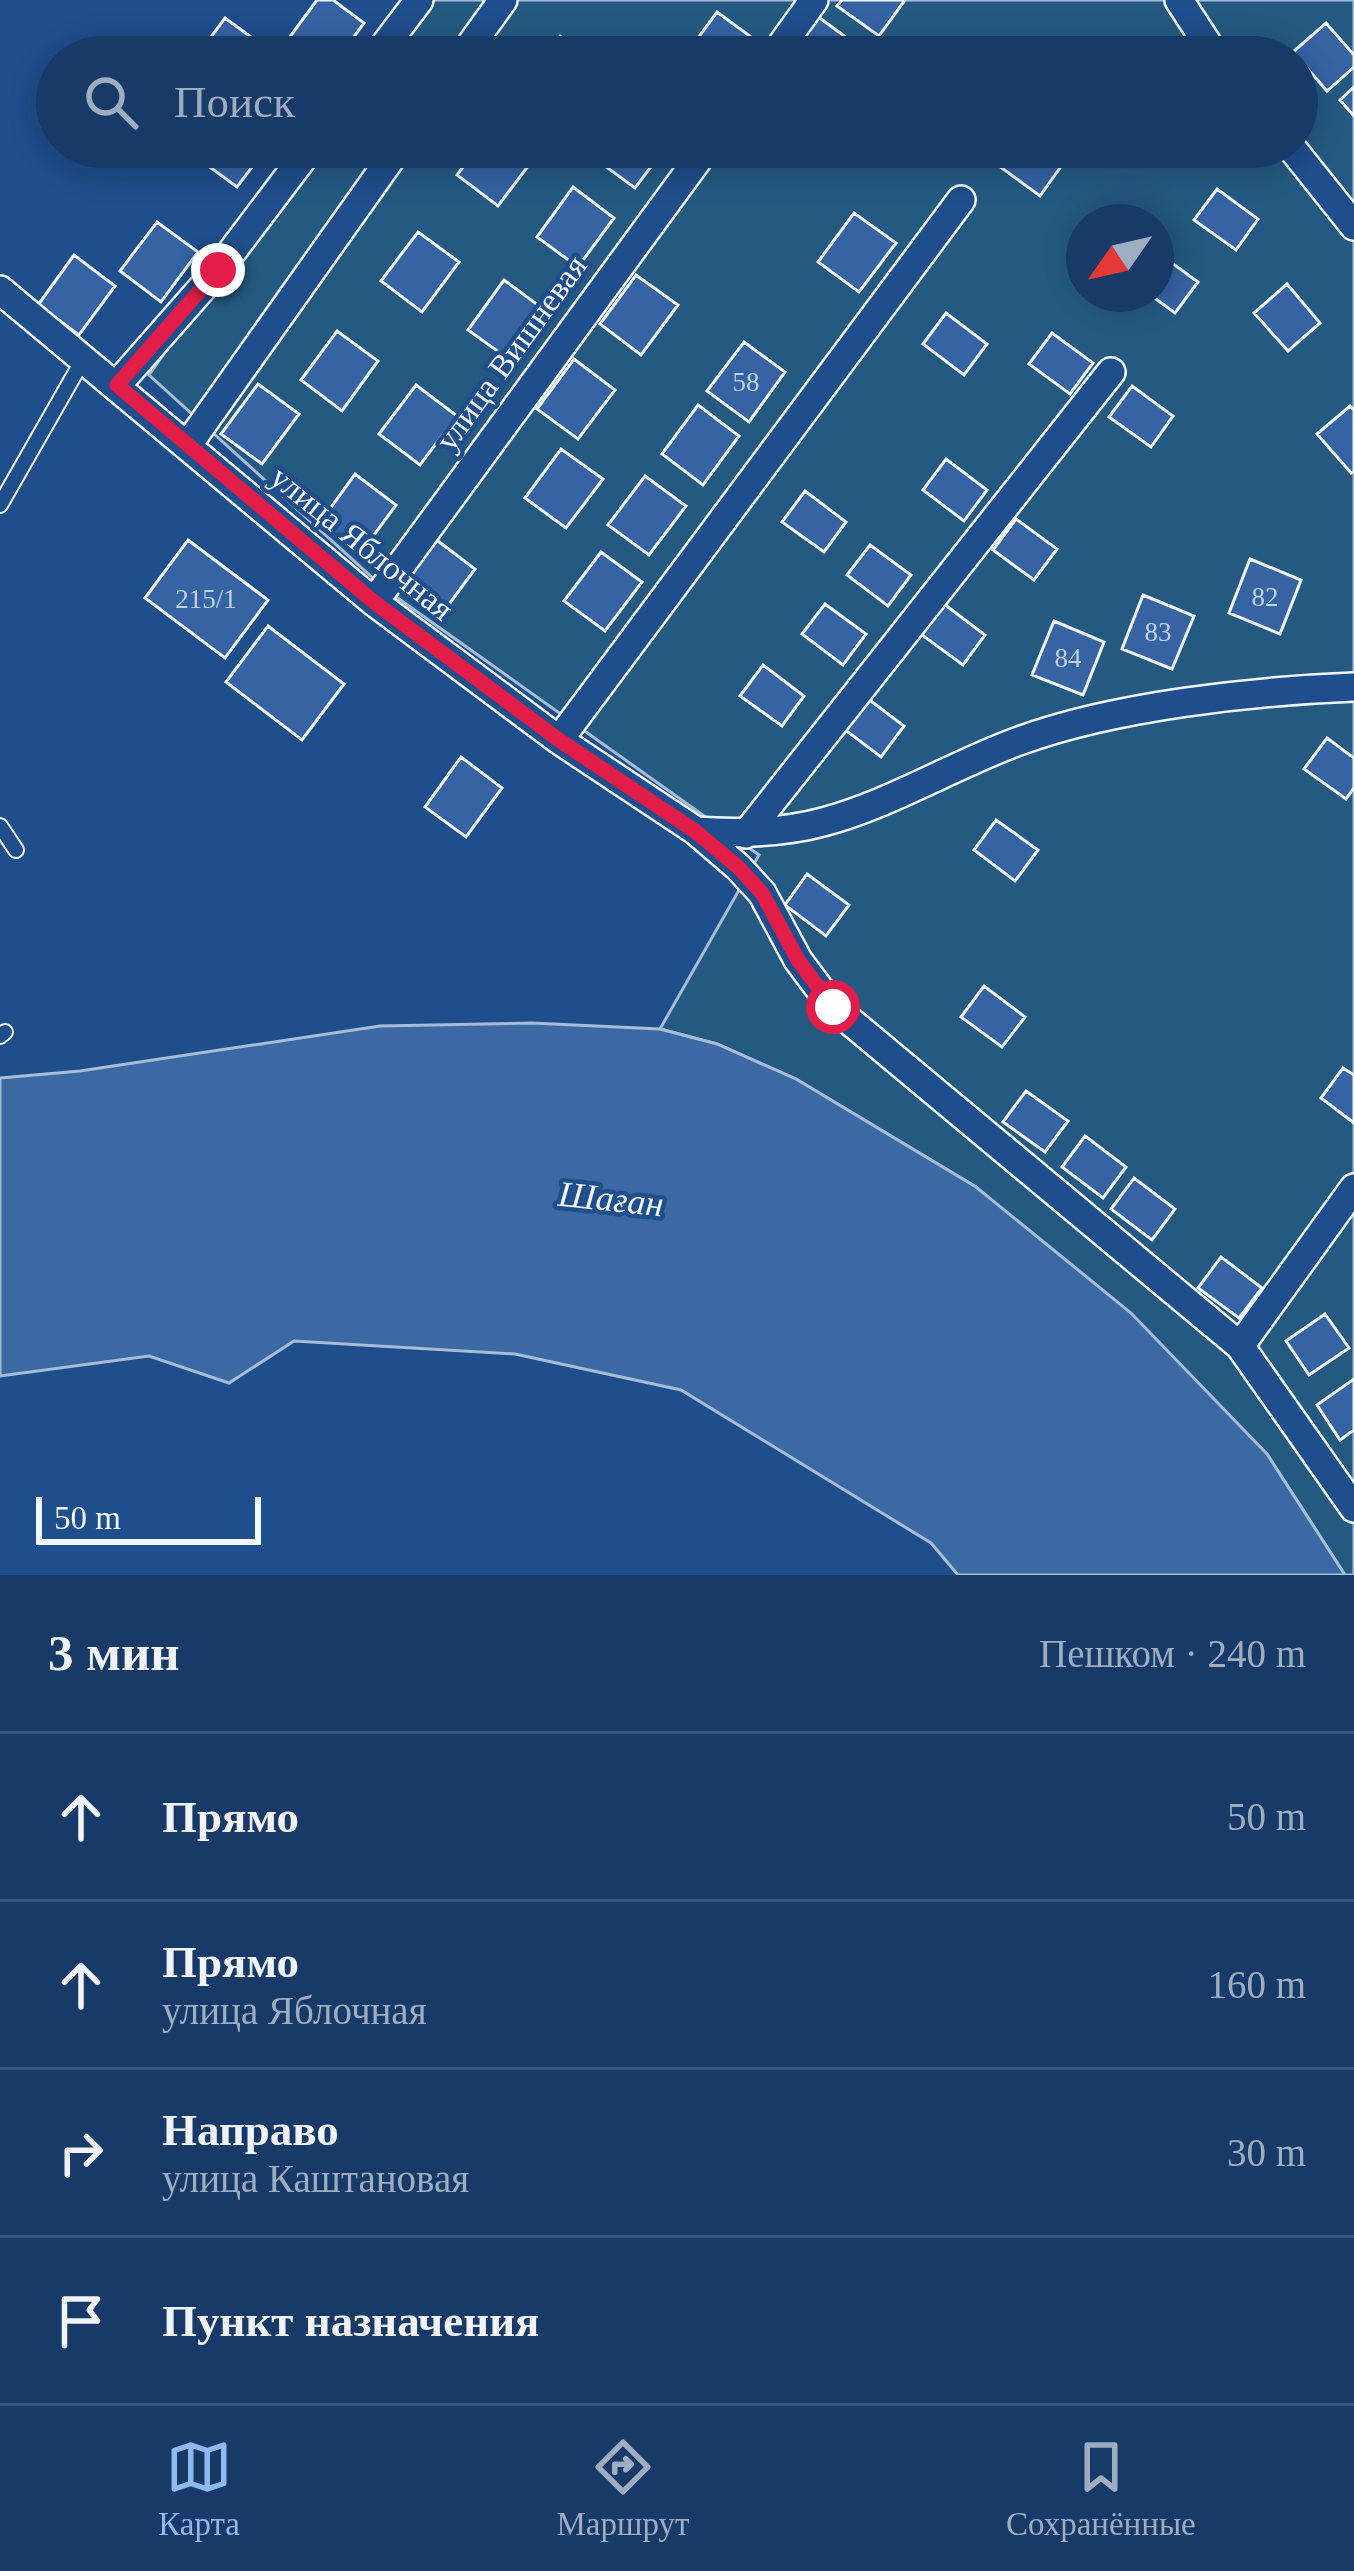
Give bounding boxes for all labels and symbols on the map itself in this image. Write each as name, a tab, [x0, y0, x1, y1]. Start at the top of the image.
north arrow	[1066, 204, 1174, 312]
route end	[191, 243, 245, 297]
street label: улица Вишневая	[428, 249, 594, 457]
house number: 58	[733, 367, 760, 397]
street label: улица Яблочная	[264, 459, 460, 627]
house number: 82	[1252, 582, 1279, 612]
house number: 215/1	[175, 584, 237, 614]
house number: 83	[1145, 617, 1172, 647]
house number: 84	[1055, 643, 1082, 673]
route start	[806, 980, 860, 1034]
water label: Шаған	[555, 1173, 666, 1224]
scale bar	[36, 1491, 261, 1544]

